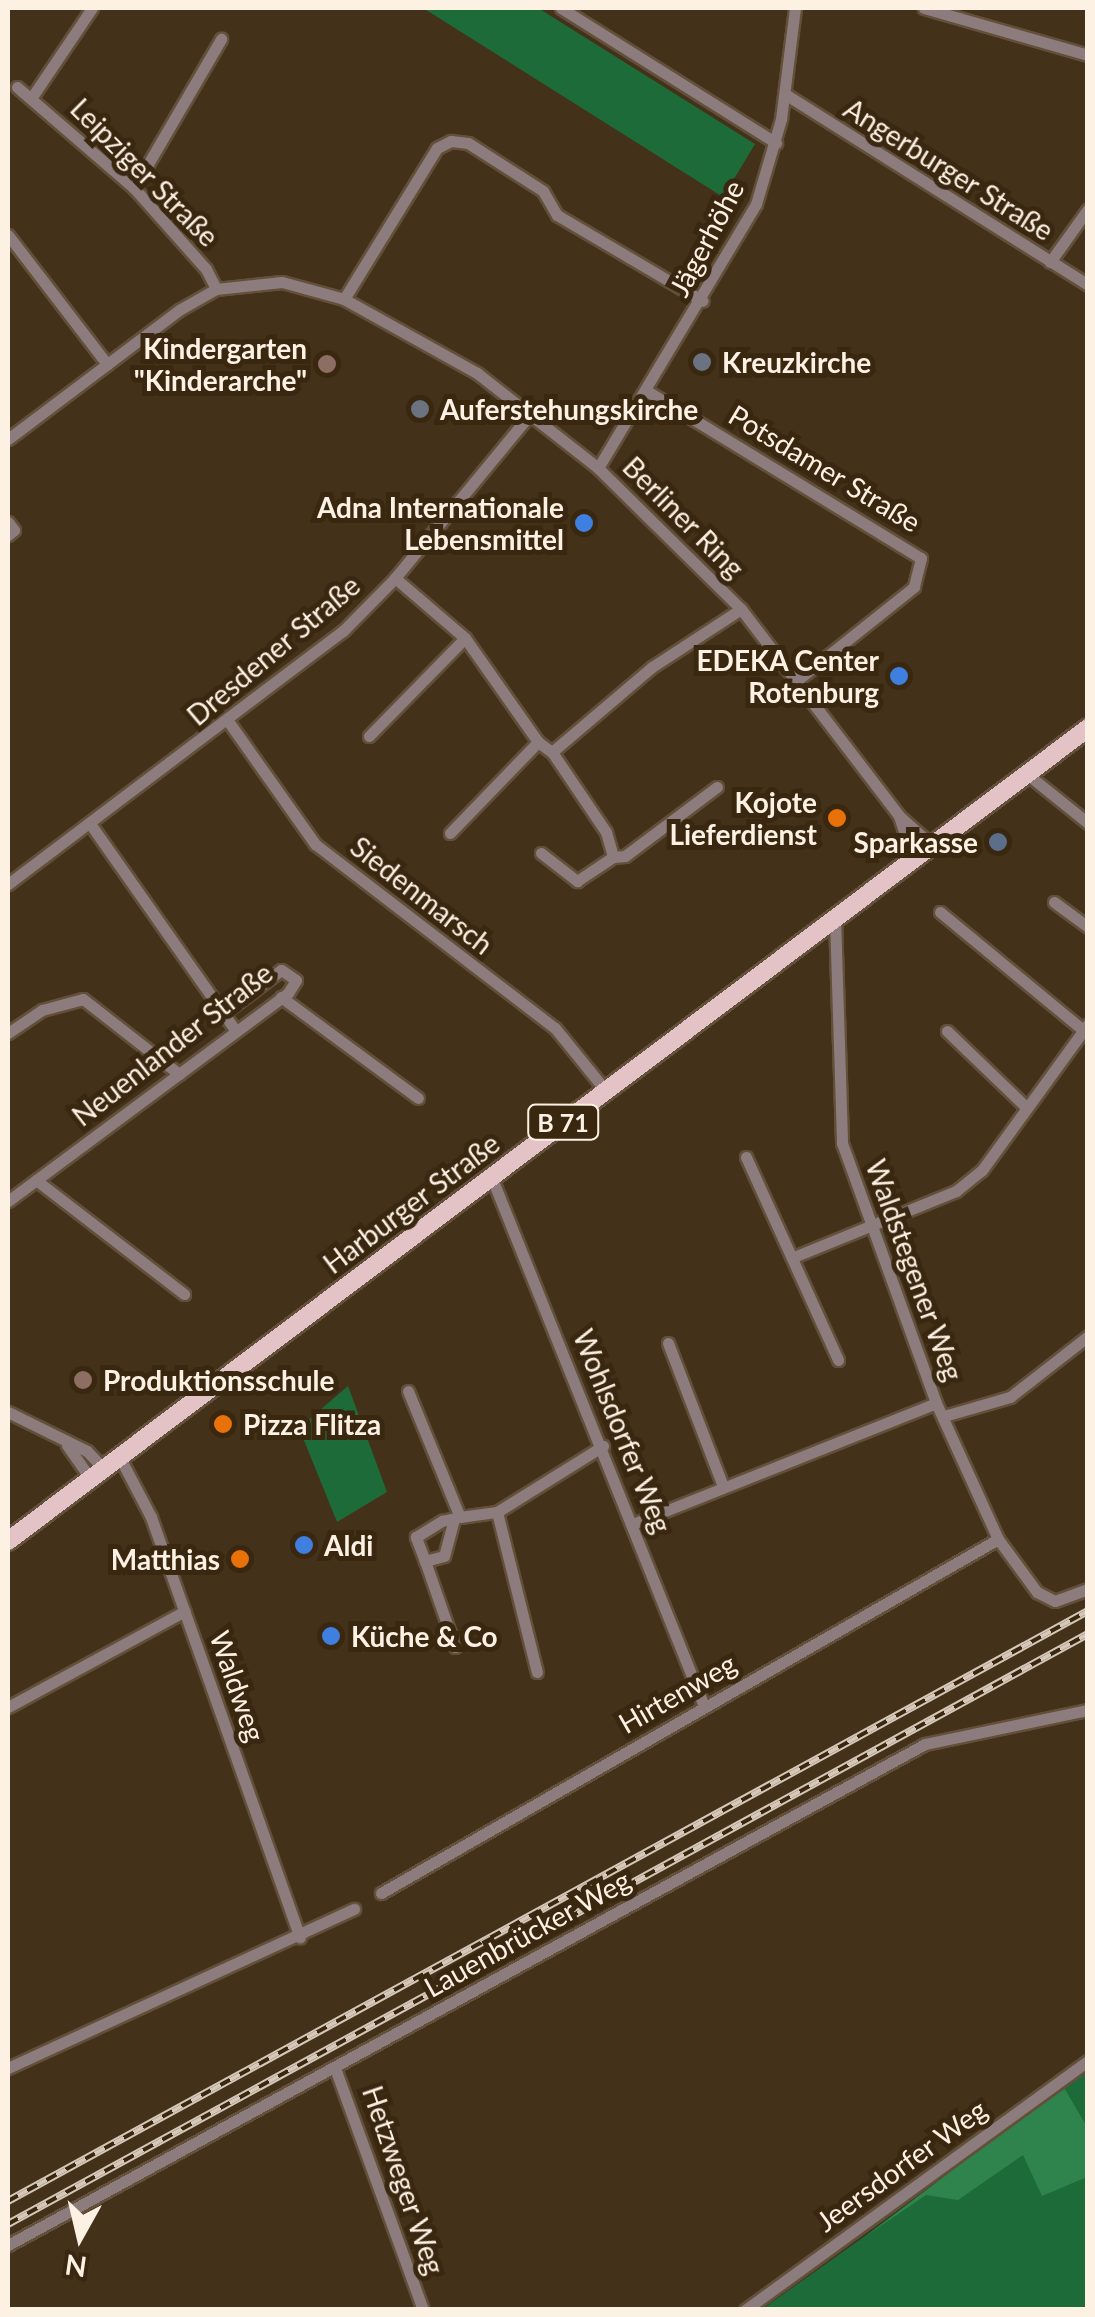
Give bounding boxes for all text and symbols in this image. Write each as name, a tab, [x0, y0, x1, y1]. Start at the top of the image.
street label: Leipziger Straße	[64, 91, 226, 253]
street label: Angerburger Straße	[838, 91, 1060, 247]
street label: Jägerhöhe	[661, 174, 751, 302]
place label: Kindergarten "Kinderarche"	[134, 331, 307, 397]
place label: Kreuzkirche	[722, 345, 871, 379]
marker: Kreuzkirche	[691, 351, 713, 373]
marker: Kindergarten "Kinderarche"	[316, 353, 338, 375]
place label: Auferstehungskirche	[440, 392, 698, 426]
street label: Potsdamer Straße	[723, 397, 927, 539]
marker: Auferstehungskirche	[409, 398, 431, 420]
street label: Berliner Ring	[616, 449, 752, 585]
place label: Adna Internationale Lebensmittel	[317, 490, 564, 556]
marker: Adna Internationale Lebensmittel	[573, 512, 595, 534]
street label: Dresdener Straße	[180, 568, 366, 732]
place label: EDEKA Center Rotenburg	[696, 643, 879, 709]
marker: EDEKA Center Rotenburg	[888, 665, 910, 687]
place label: Kojote Lieferdienst	[669, 785, 817, 851]
marker: Kojote Lieferdienst	[826, 807, 848, 829]
place label: Sparkasse	[854, 825, 978, 859]
street label: Siedenmarsch	[344, 829, 500, 961]
marker: Sparkasse	[987, 831, 1009, 853]
street label: Neuenlander Straße	[65, 955, 279, 1133]
road number: B 71	[526, 1102, 600, 1142]
street label: Harburger Straße	[316, 1126, 506, 1280]
street label: Waldstegener Weg	[859, 1154, 971, 1386]
street label: Wohlsdorfer Weg	[567, 1324, 679, 1538]
place label: Produktionsschule	[103, 1363, 334, 1397]
marker: Produktionsschule	[72, 1369, 94, 1391]
place label: Pizza Flitza	[243, 1407, 381, 1441]
marker: Pizza Flitza	[212, 1413, 234, 1435]
place label: Aldi	[324, 1528, 373, 1562]
marker: Aldi	[293, 1534, 315, 1556]
place label: Matthias	[111, 1542, 220, 1576]
marker: Matthias	[229, 1548, 251, 1570]
place label: Küche & Co	[351, 1619, 498, 1653]
marker: Küche & Co	[320, 1625, 342, 1647]
street label: Waldweg	[203, 1626, 273, 1746]
street label: Hirtenweg	[613, 1646, 741, 1740]
street label: Lauenbrücker Weg	[418, 1862, 636, 2004]
street label: Hetzweger Weg	[356, 2081, 452, 2279]
street label: Jeersdorfer Weg	[809, 2092, 993, 2238]
north arrow	[30, 2187, 130, 2287]
text: N	[63, 2248, 89, 2285]

